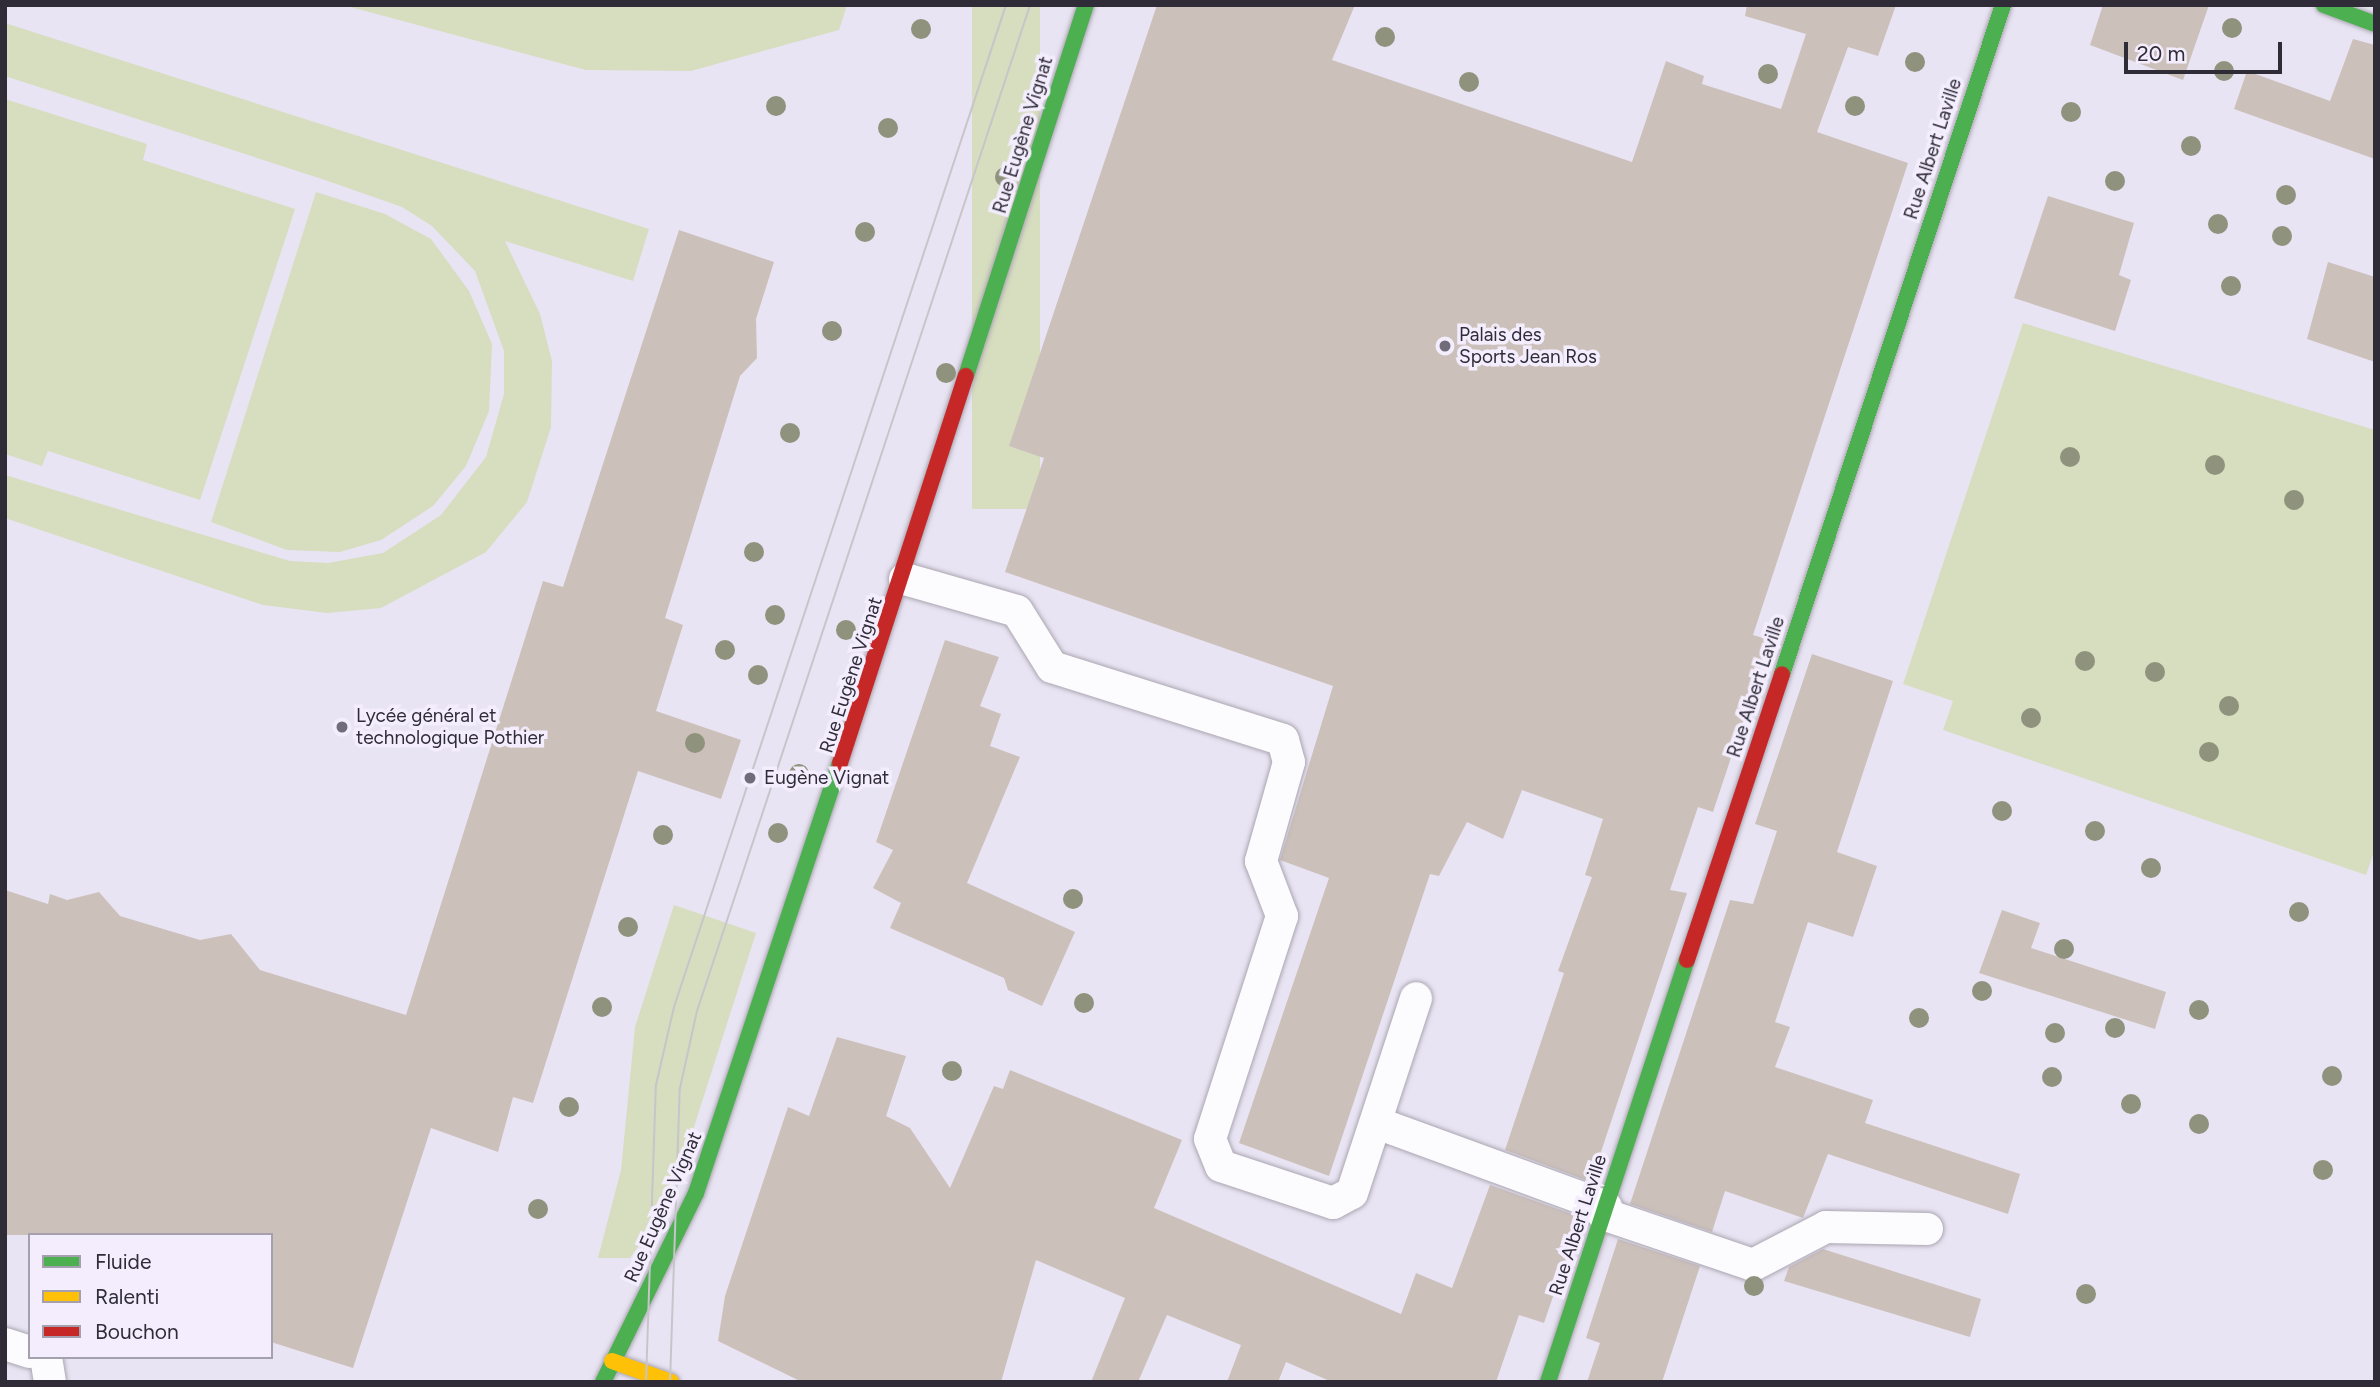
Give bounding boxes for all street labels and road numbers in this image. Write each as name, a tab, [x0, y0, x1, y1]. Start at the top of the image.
street label: Rue Eugène Vignat	[988, 54, 1058, 216]
street label: Rue Albert Laville	[1899, 76, 1967, 222]
street label: Rue Eugène Vignat	[815, 594, 887, 756]
street label: Rue Albert Laville	[1722, 614, 1790, 760]
street label: Rue Eugène Vignat	[619, 1128, 707, 1286]
street label: Rue Albert Laville	[1544, 1152, 1612, 1298]

